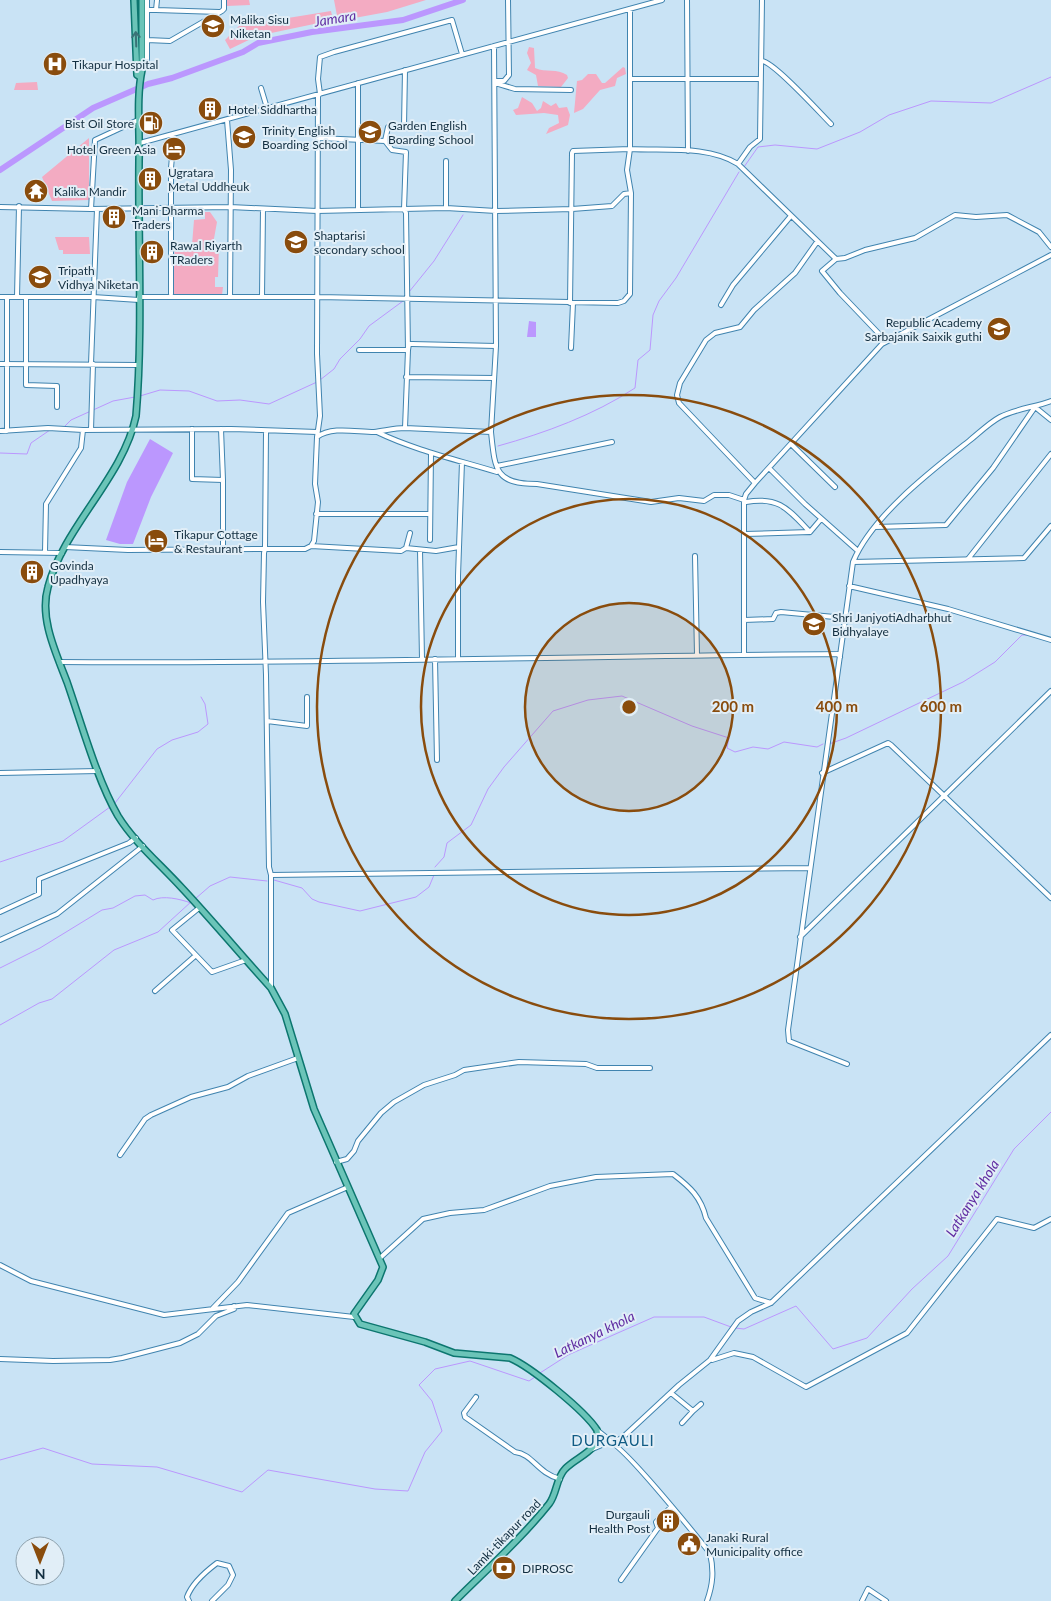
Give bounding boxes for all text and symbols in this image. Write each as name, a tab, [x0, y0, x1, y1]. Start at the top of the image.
water label: Jamara	[312, 6, 357, 30]
place label: Malika Sisu Niketan	[230, 12, 289, 41]
school or university icon: Malika Sisu Niketan	[200, 13, 226, 39]
one-way arrow	[131, 31, 140, 47]
hospital icon: Tikapur Hospital	[42, 51, 68, 77]
place label: Tikapur Hospital	[72, 57, 158, 72]
building icon: Hotel Siddhartha	[197, 96, 223, 122]
place label: Hotel Siddhartha	[228, 102, 317, 117]
fuel station icon: Bist Oil Store	[138, 110, 164, 136]
place label: Bist Oil Store	[65, 116, 134, 131]
place label: Garden English Boarding School	[388, 118, 474, 147]
school or university icon: Garden English Boarding School	[357, 119, 383, 145]
place label: Trinity English Boarding School	[262, 123, 348, 152]
school or university icon: Trinity English Boarding School	[231, 124, 257, 150]
hotel icon: Hotel Green Asia	[161, 136, 187, 162]
place label: Hotel Green Asia	[67, 142, 156, 157]
place label: Ugratara Metal Uddheuk	[168, 165, 250, 194]
building icon: Ugratara Metal Uddheuk	[137, 166, 163, 192]
temple icon: Kalika Mandir	[23, 178, 49, 204]
place label: Kalika Mandir	[54, 184, 127, 199]
place label: Mani Dharma Traders	[132, 203, 203, 232]
building icon: Mani Dharma Traders	[101, 204, 127, 230]
place label: Shaptarisi secondary school	[314, 228, 405, 257]
school or university icon: Shaptarisi secondary school	[283, 229, 309, 255]
place label: Rawal Riyarth TRaders	[170, 238, 242, 267]
building icon: Rawal Riyarth TRaders	[139, 239, 165, 265]
place label: Tripath Vidhya Niketan	[58, 263, 138, 292]
school or university icon: Tripath Vidhya Niketan	[27, 264, 53, 290]
place label: Republic Academy Sarbajanik Saixik guthi	[865, 315, 983, 344]
school or university icon: Republic Academy Sarbajanik Saixik guthi	[986, 316, 1012, 342]
place label: Tikapur Cottage & Restaurant	[174, 527, 258, 556]
hotel icon: Tikapur Cottage & Restaurant	[143, 528, 169, 554]
place label: Govinda Upadhyaya	[50, 558, 109, 587]
building icon: Govinda Upadhyaya	[19, 559, 45, 585]
place label: Shri JanjyotiAdharbhut Bidhyalaye	[832, 610, 952, 639]
school or university icon: Shri JanjyotiAdharbhut Bidhyalaye	[801, 611, 827, 637]
text: 200 m	[712, 697, 754, 715]
text: 400 m	[816, 697, 858, 715]
text: 600 m	[920, 697, 962, 715]
centre of rings	[620, 698, 638, 716]
water label: Latkanya khola	[942, 1156, 1002, 1240]
water label: Latkanya khola	[551, 1307, 637, 1361]
district label: DURGAULI	[571, 1431, 655, 1449]
street label: Lamki-tikapur road	[464, 1496, 544, 1578]
place label: Durgauli Health Post	[589, 1507, 651, 1536]
building icon: Durgauli Health Post	[655, 1508, 681, 1534]
place label: Janaki Rural Municipality office	[706, 1530, 803, 1559]
public building icon: Janaki Rural Municipality office	[676, 1531, 702, 1557]
north arrow	[15, 1536, 65, 1586]
bank icon: DIPROSC	[491, 1555, 517, 1581]
place label: DIPROSC	[522, 1561, 573, 1576]
text: N	[35, 1566, 45, 1583]

